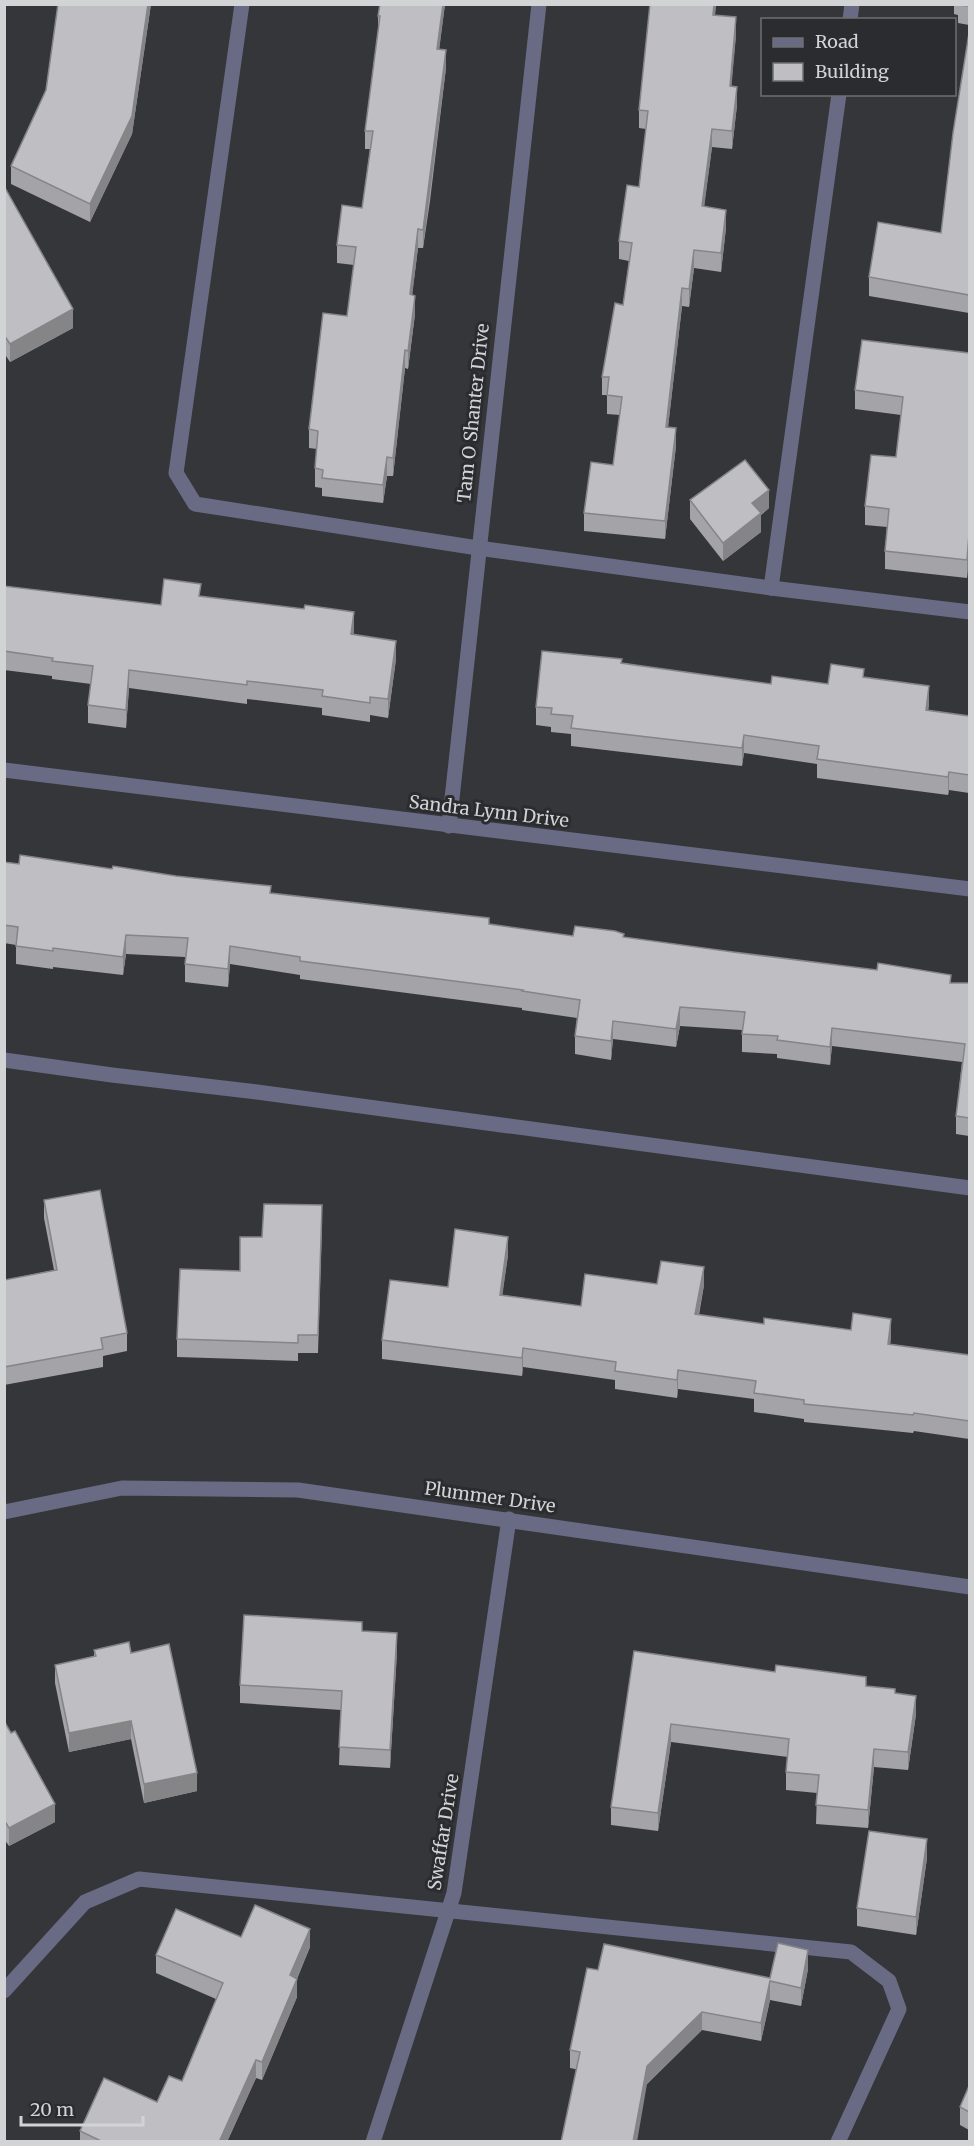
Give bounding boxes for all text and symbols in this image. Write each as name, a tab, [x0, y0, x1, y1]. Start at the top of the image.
legend	[761, 18, 956, 96]
text: Road	[815, 30, 859, 53]
text: Building	[815, 60, 889, 83]
street label: Tam O Shanter Drive	[452, 322, 494, 504]
street label: Sandra Lynn Drive	[408, 790, 570, 832]
street label: Plummer Drive	[423, 1476, 557, 1518]
street label: Swaffar Drive	[422, 1772, 464, 1892]
scale bar	[21, 2089, 142, 2127]
text: 20 m	[30, 2098, 74, 2121]

